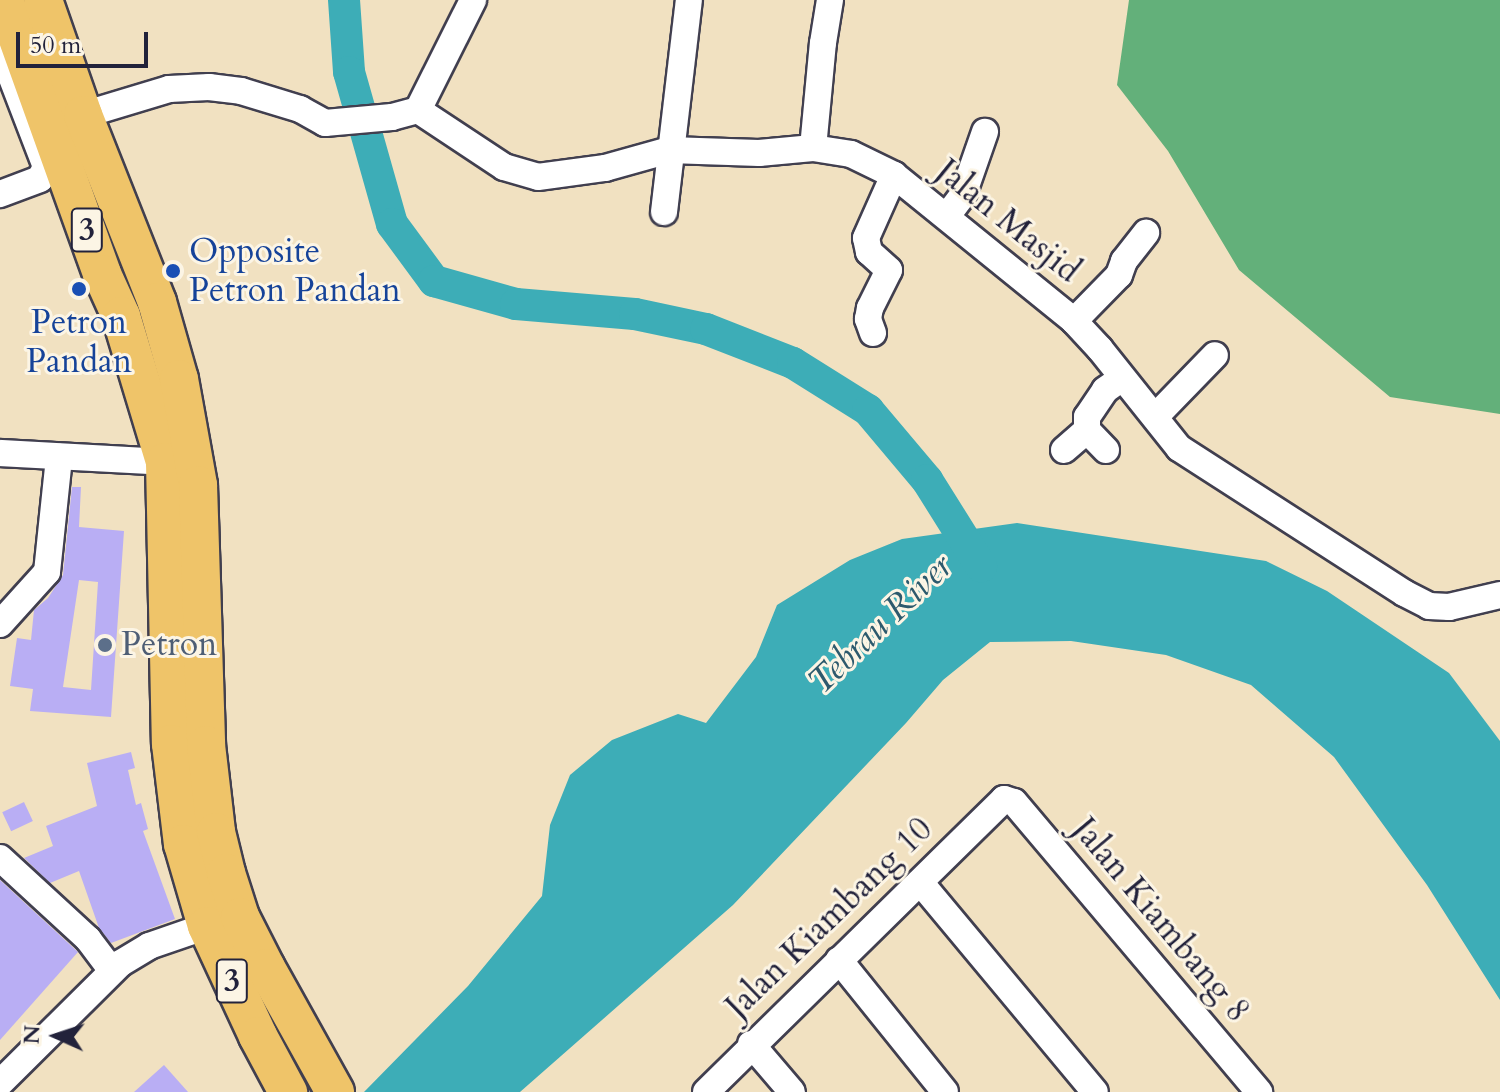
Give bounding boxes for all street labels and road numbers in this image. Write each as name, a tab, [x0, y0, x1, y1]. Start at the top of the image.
street label: Jalan Masjid	[928, 151, 1088, 291]
road number: 3	[69, 202, 105, 258]
street label: Jalan Kiambang 10	[717, 809, 941, 1027]
street label: Jalan Kiambang 8	[1064, 810, 1258, 1030]
road number: 3	[214, 953, 250, 1009]

